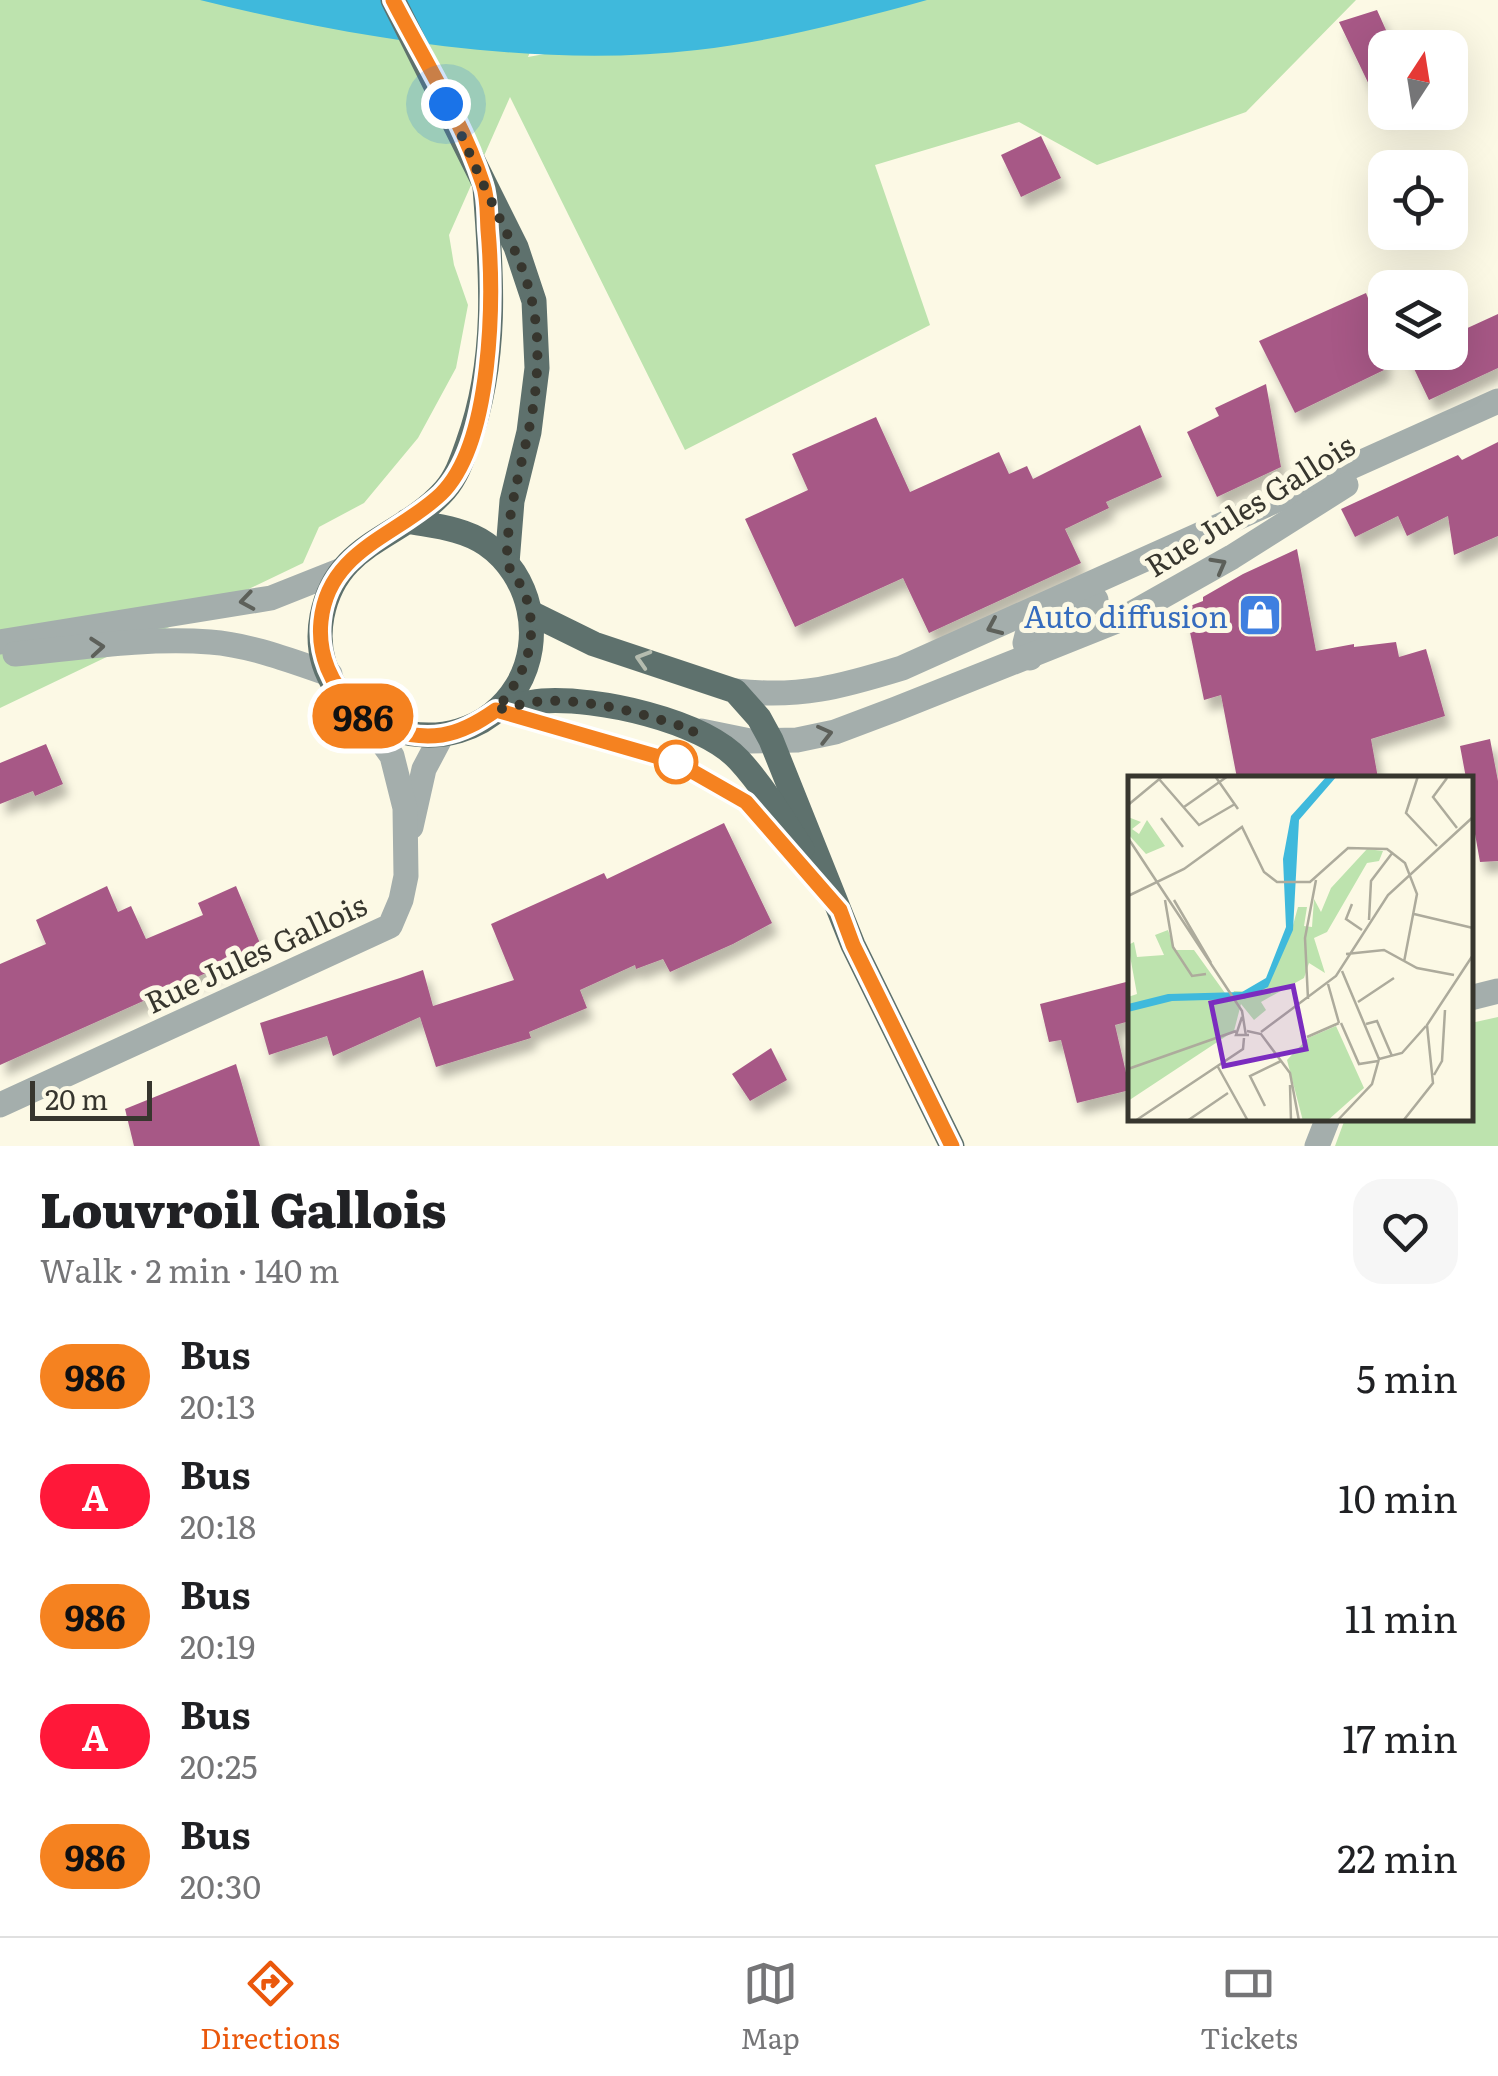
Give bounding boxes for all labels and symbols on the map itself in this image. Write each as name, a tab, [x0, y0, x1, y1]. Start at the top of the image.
north arrow	[1368, 30, 1468, 130]
your location	[421, 79, 471, 129]
street label: Rue Jules Gallois	[1136, 422, 1362, 586]
one-way arrow	[1208, 557, 1226, 577]
one-way arrow	[239, 590, 256, 611]
shop icon: Auto diffusion	[1237, 592, 1283, 638]
place label: Auto diffusion	[1024, 593, 1228, 637]
one-way arrow	[986, 615, 1004, 635]
one-way arrow	[90, 636, 106, 658]
one-way arrow	[635, 650, 652, 671]
line badge: 986	[306, 684, 420, 748]
one-way arrow	[816, 725, 833, 746]
unlabelled marker	[655, 741, 697, 783]
inset map	[1128, 776, 1473, 1121]
street label: Rue Jules Gallois	[137, 881, 373, 1023]
scale bar	[30, 1076, 152, 1120]

